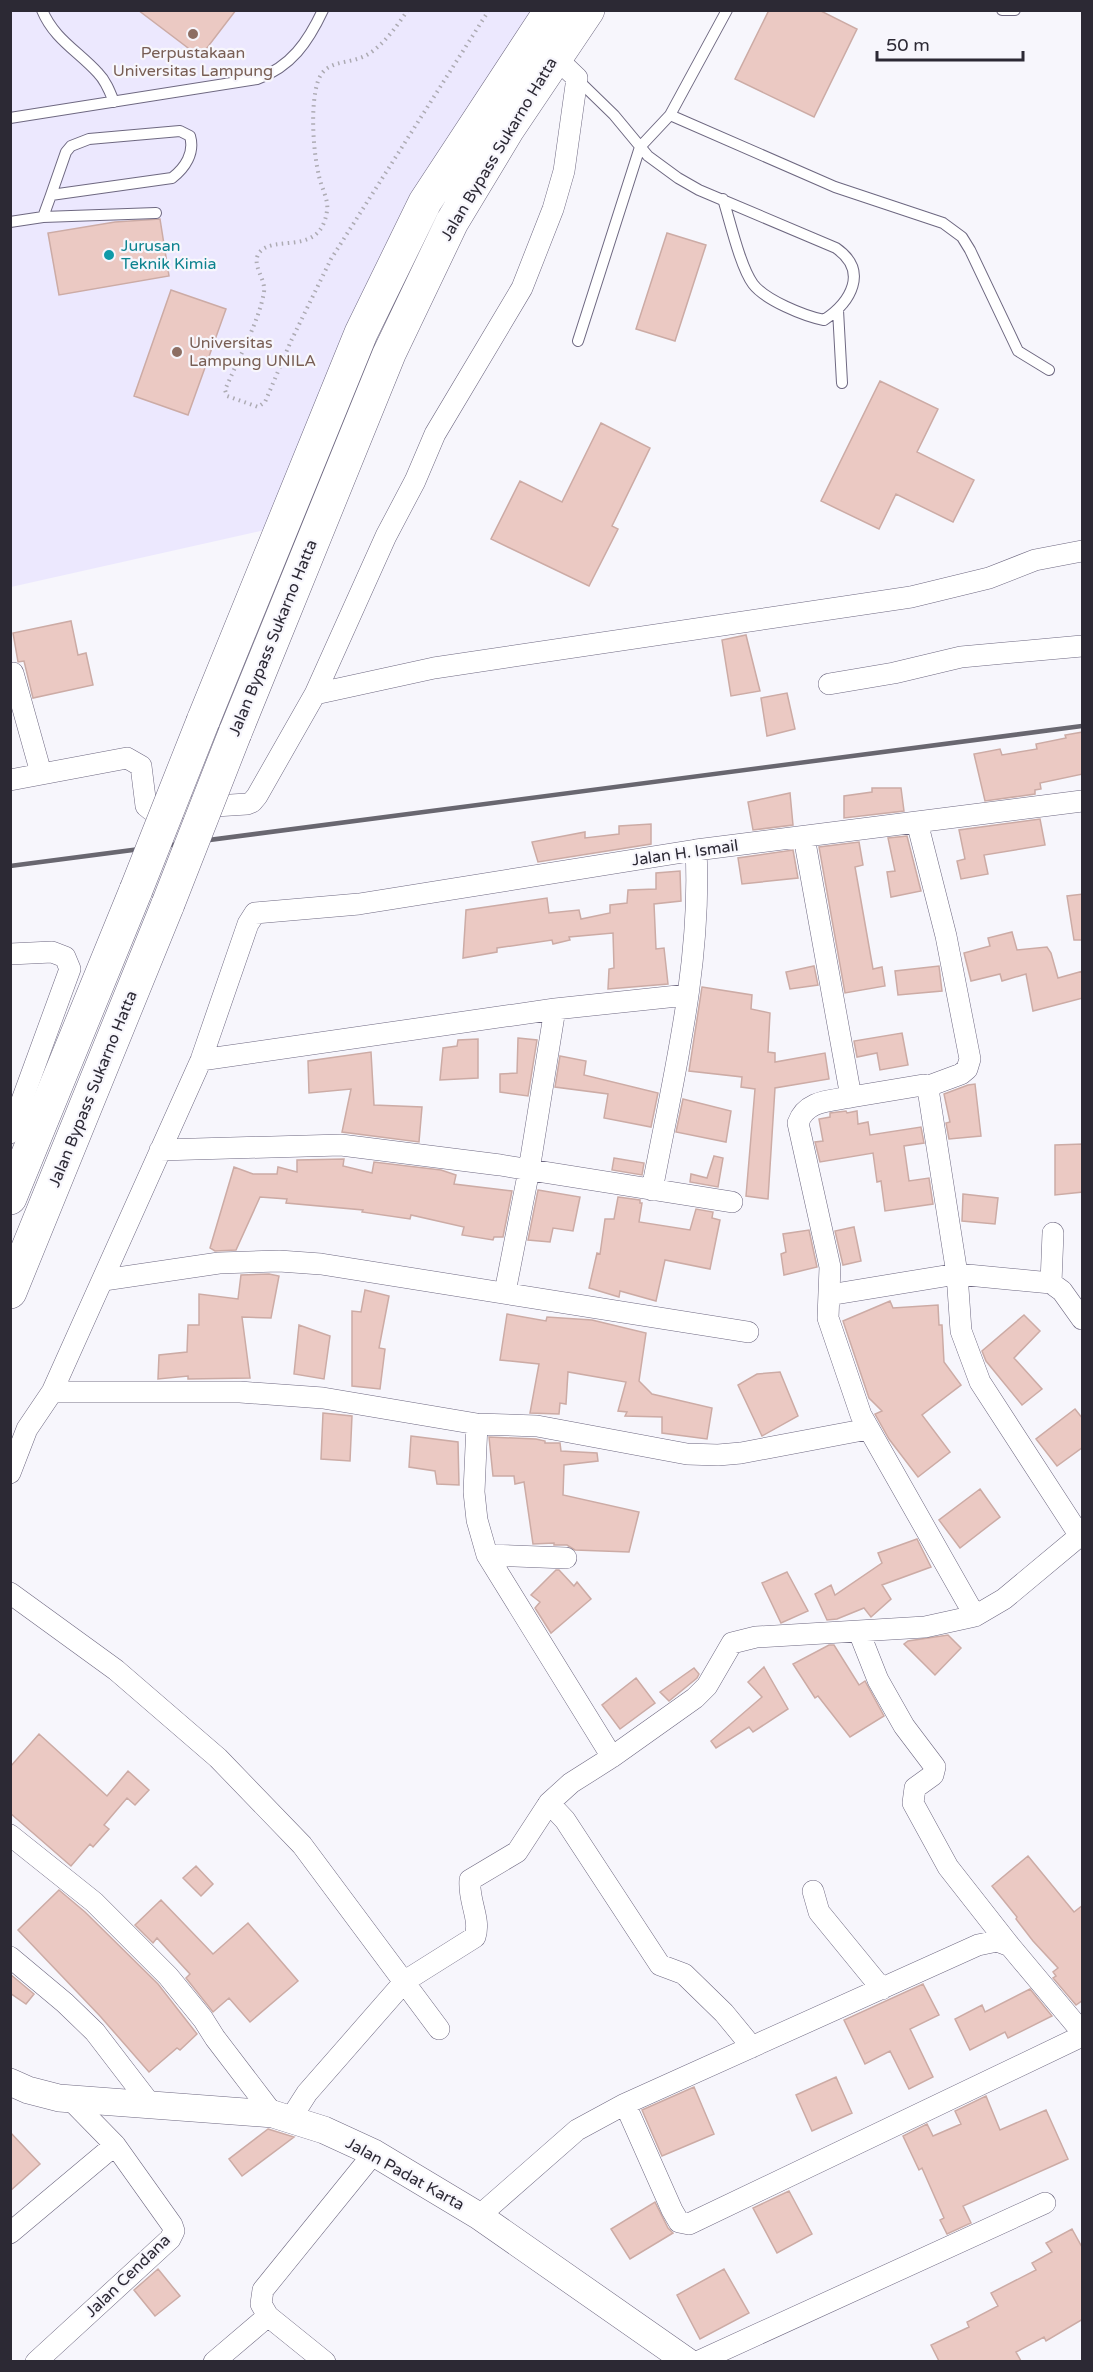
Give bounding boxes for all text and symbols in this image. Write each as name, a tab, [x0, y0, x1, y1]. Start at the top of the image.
scale bar	[877, 24, 1022, 62]
marker: Perpustakaan Universitas Lampung	[186, 27, 200, 41]
text: 50 m	[886, 34, 930, 56]
place label: Perpustakaan Universitas Lampung	[113, 43, 273, 81]
street label: Jalan Bypass Sukarno Hatta	[436, 54, 562, 244]
place label: Jurusan Teknik Kimia	[121, 236, 216, 274]
marker: Jurusan Teknik Kimia	[102, 248, 116, 262]
place label: Universitas Lampung UNILA	[189, 333, 316, 371]
marker: Universitas Lampung UNILA	[170, 345, 184, 359]
street label: Jalan Bypass Sukarno Hatta	[224, 537, 322, 739]
street label: Jalan H. Ismail	[630, 836, 740, 870]
street label: Jalan Bypass Sukarno Hatta	[44, 988, 142, 1190]
street label: Jalan Padat Karta	[342, 2133, 468, 2215]
street label: Jalan Cendana	[81, 2230, 175, 2322]

